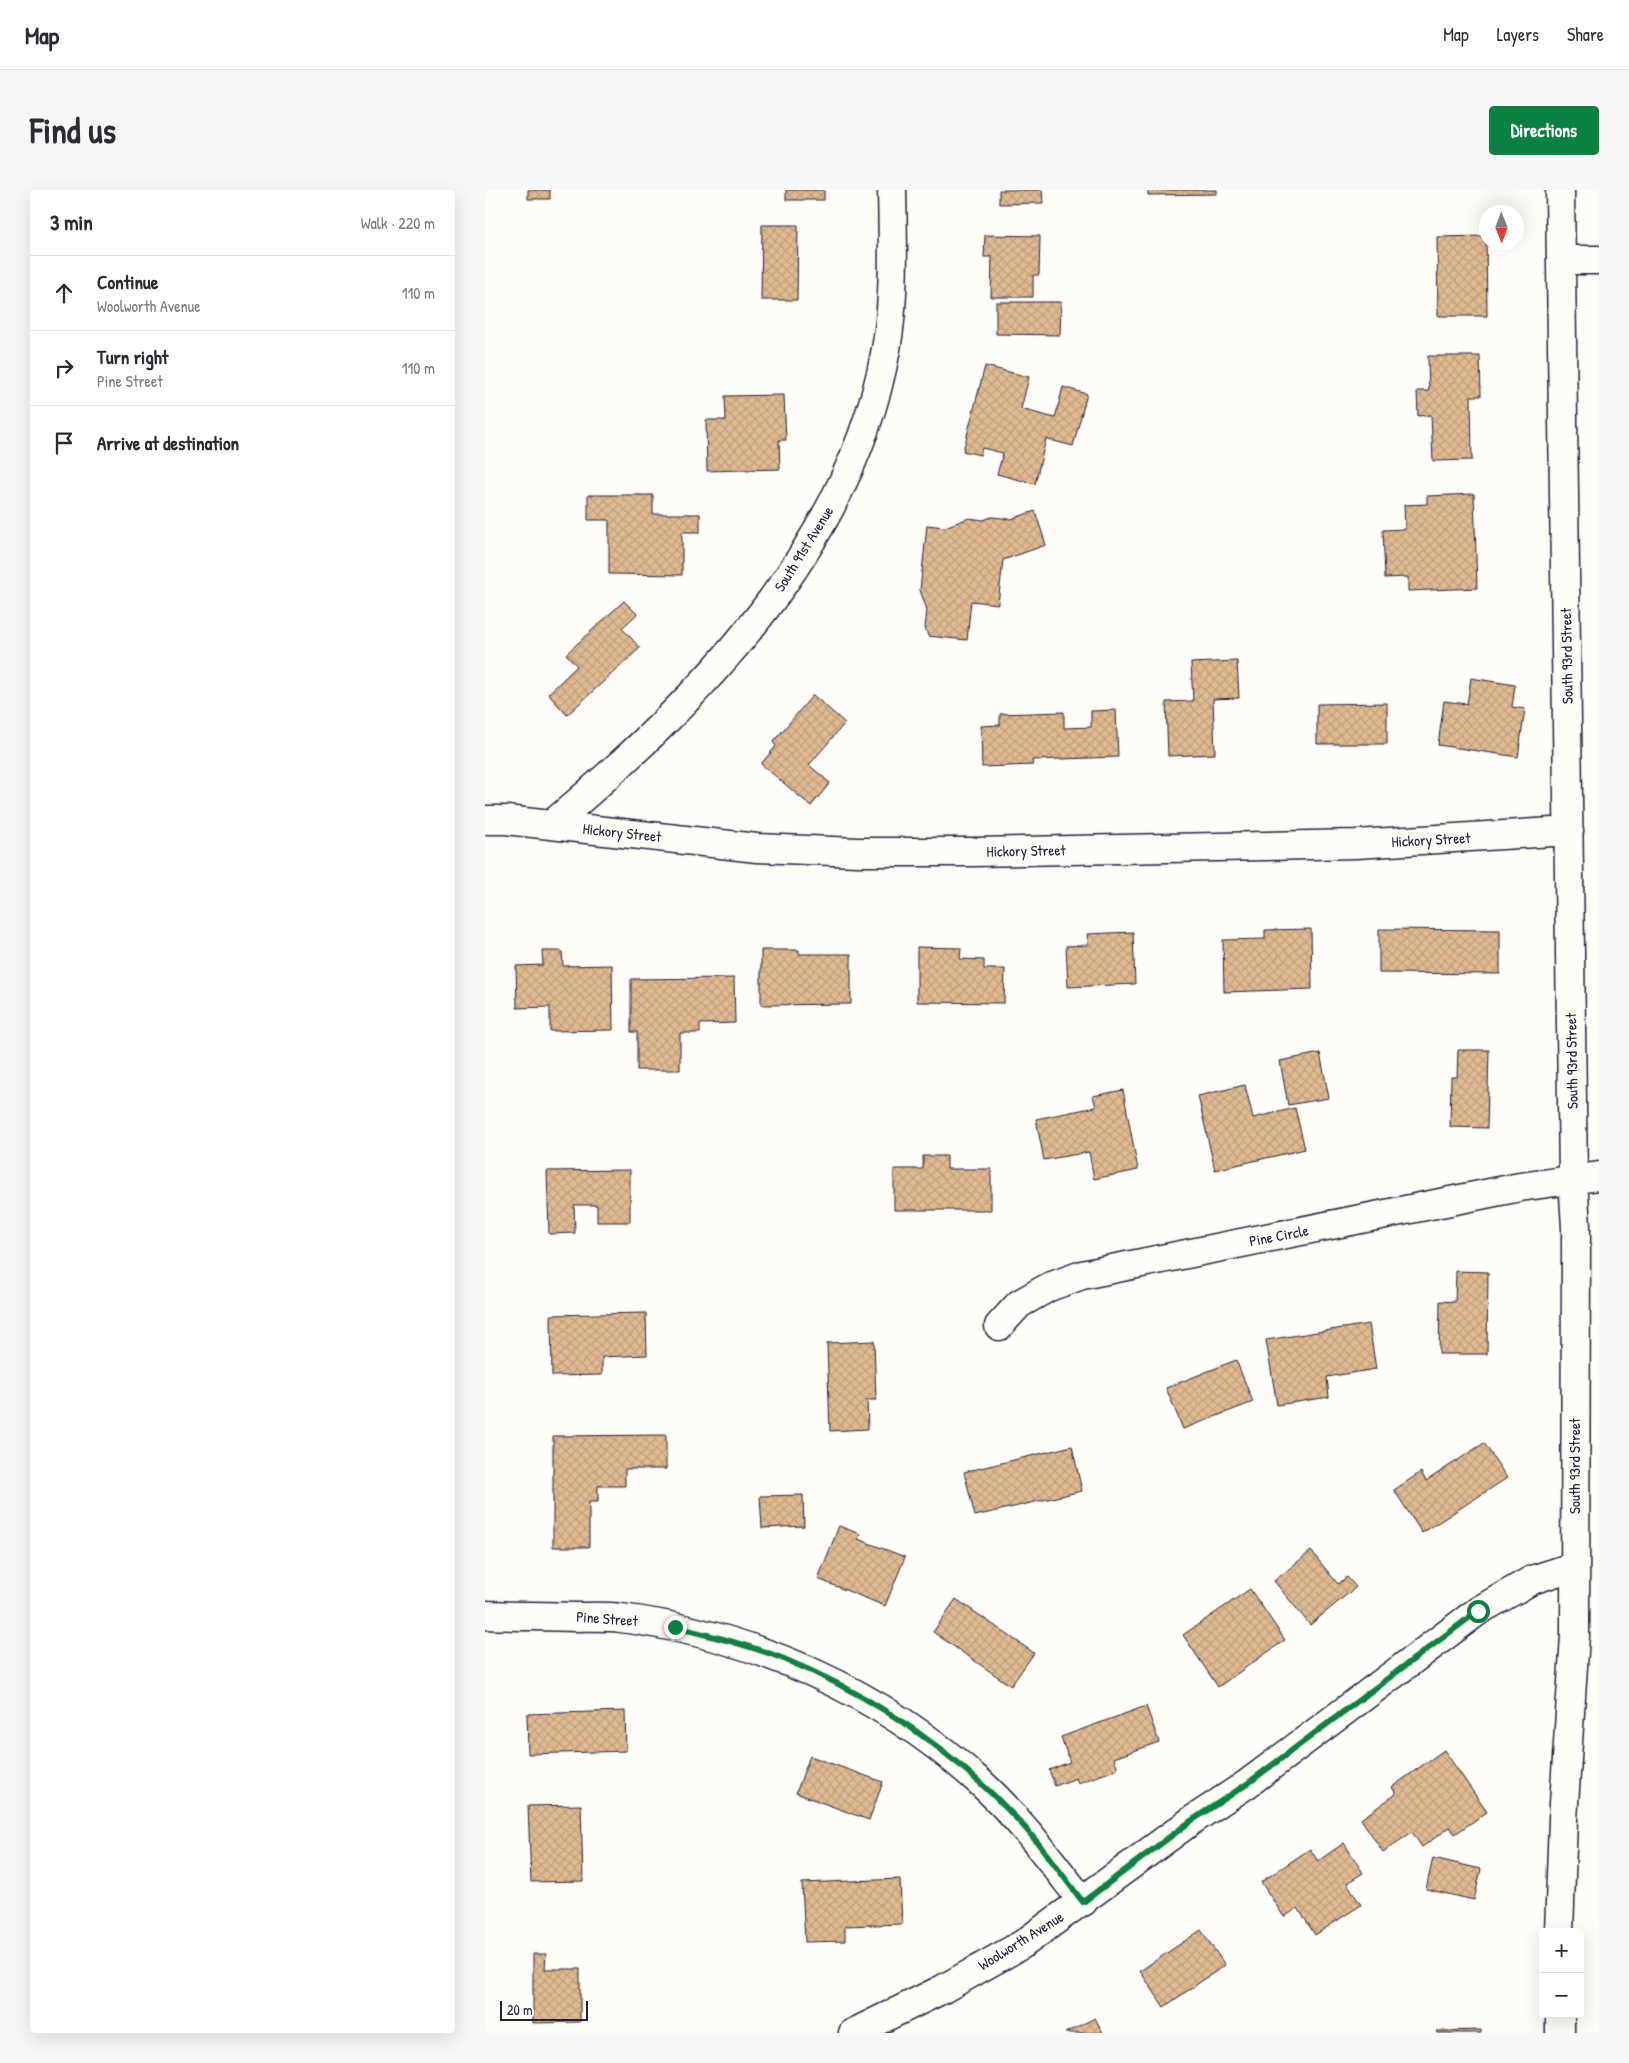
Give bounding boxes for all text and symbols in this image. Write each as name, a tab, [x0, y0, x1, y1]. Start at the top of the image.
text: Map	[25, 19, 59, 51]
text: Map	[1443, 22, 1469, 47]
text: Layers	[1497, 22, 1539, 47]
text: Share	[1567, 22, 1604, 47]
button: Directions	[1489, 106, 1599, 155]
text: Find us	[30, 107, 116, 154]
north arrow	[1479, 205, 1524, 250]
text: 3 min	[50, 208, 93, 237]
text: Walk · 220 m	[361, 212, 435, 234]
text: Continue	[97, 269, 158, 295]
icon: ahead	[50, 279, 78, 307]
text: 110 m	[402, 282, 435, 304]
text: Woolworth Avenue	[97, 295, 201, 317]
text: Turn right	[97, 344, 168, 370]
icon: right	[50, 354, 78, 382]
text: 110 m	[402, 357, 435, 379]
text: Pine Street	[97, 370, 163, 392]
icon: arrive	[50, 429, 78, 457]
text: Arrive at destination	[97, 430, 239, 456]
street label: South 91st Avenue	[769, 502, 838, 596]
street label: South 93rd Street	[1555, 607, 1578, 704]
street label: Hickory Street	[582, 818, 663, 847]
street label: Hickory Street	[1391, 827, 1472, 852]
street label: Hickory Street	[986, 839, 1066, 862]
street label: South 93rd Street	[1560, 1012, 1583, 1109]
street label: Pine Circle	[1247, 1219, 1310, 1252]
street label: South 93rd Street	[1564, 1417, 1585, 1514]
route start	[1467, 1600, 1490, 1623]
street label: Pine Street	[576, 1606, 639, 1631]
route end	[664, 1616, 687, 1639]
street label: Woolworth Avenue	[974, 1906, 1067, 1975]
map controls	[1539, 1928, 1584, 2018]
button: +	[1539, 1928, 1584, 1973]
button: −	[1539, 1973, 1584, 2018]
scale bar	[500, 1998, 587, 2021]
text: 20 m	[507, 2000, 533, 2019]

